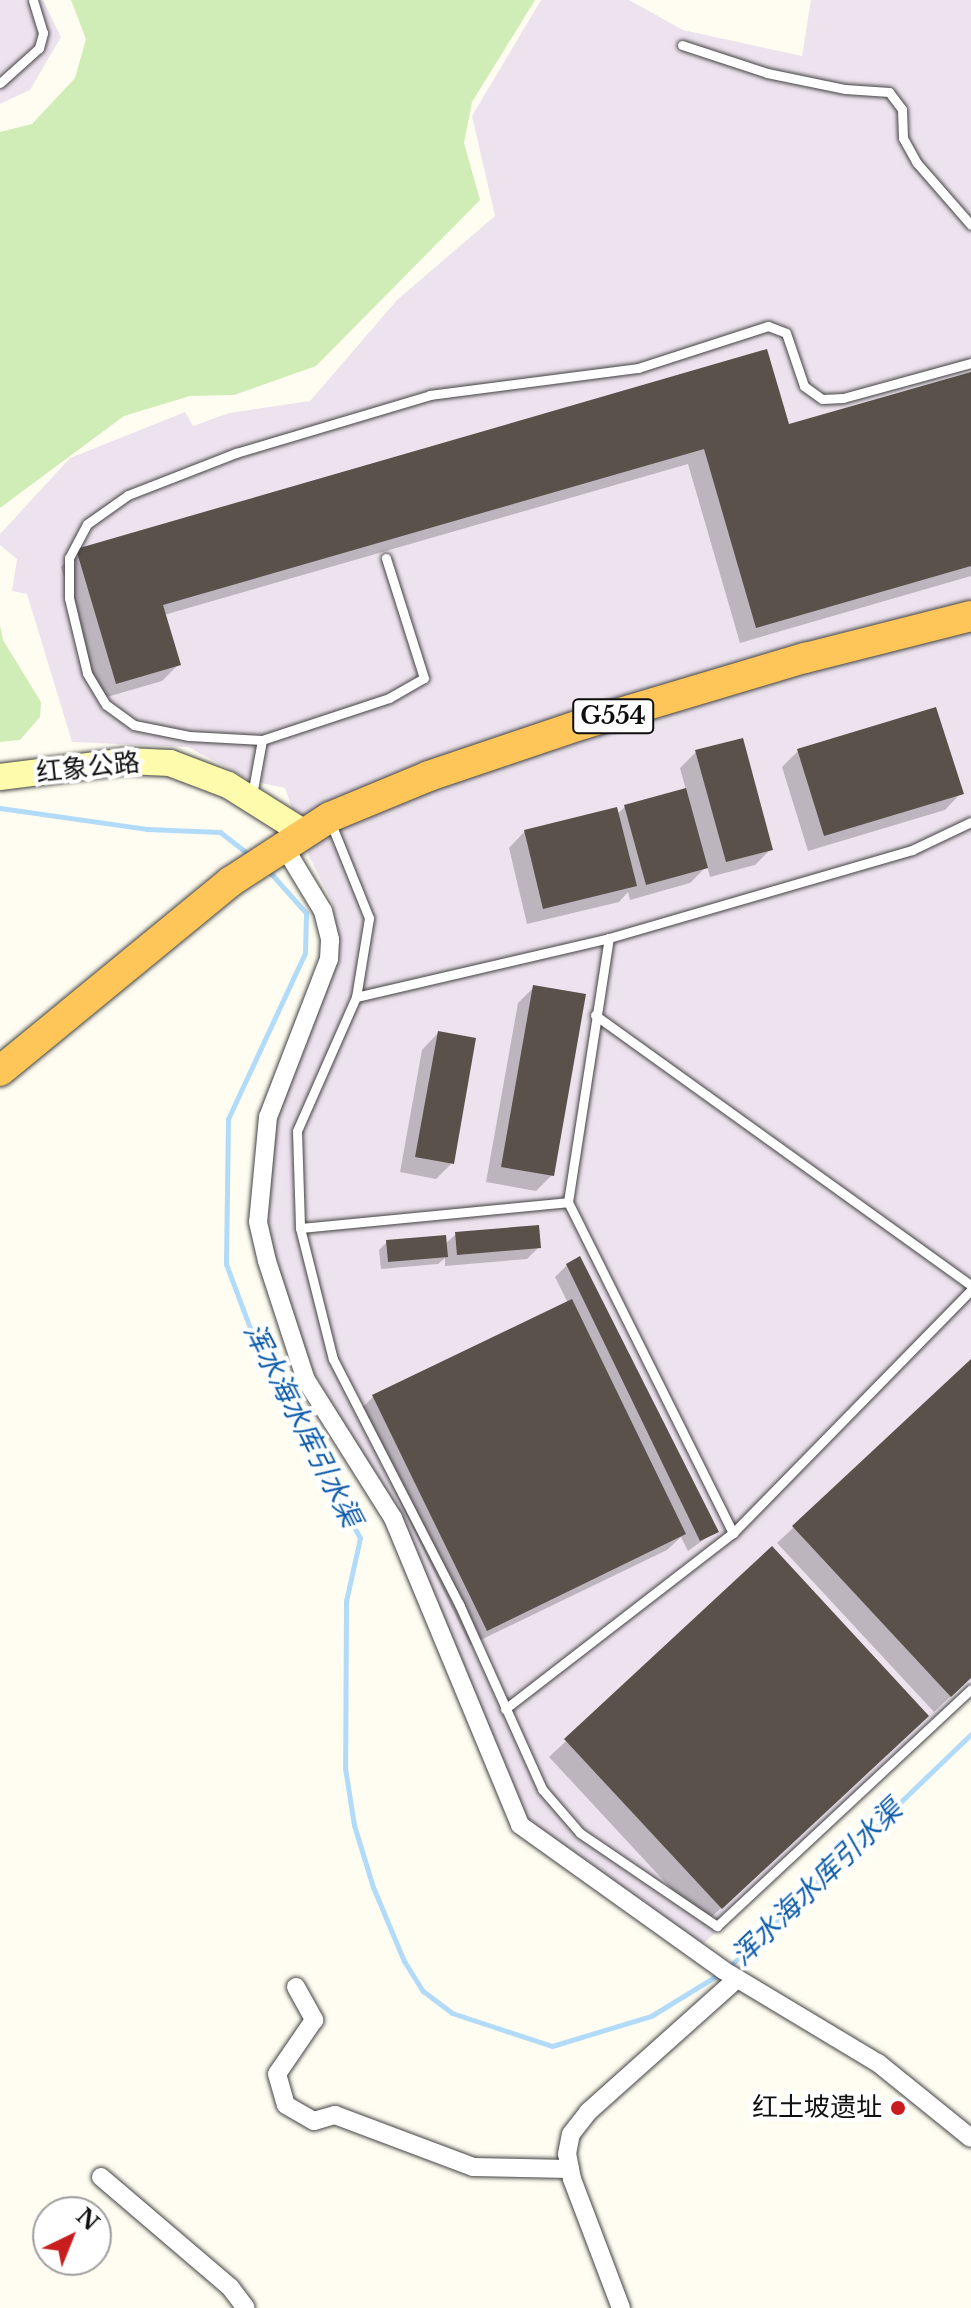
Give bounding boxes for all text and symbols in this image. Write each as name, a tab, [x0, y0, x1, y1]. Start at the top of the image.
road number: G554	[571, 696, 655, 736]
street label: 红象公路	[35, 747, 141, 789]
water label: 浑水海水库引水渠	[236, 1318, 368, 1532]
water label: 浑水海水库引水渠	[725, 1793, 909, 1973]
place label: 红土坡遗址	[752, 2092, 882, 2124]
marker: 红土坡遗址	[889, 2099, 907, 2117]
north arrow	[32, 2196, 112, 2276]
text: N	[71, 2203, 104, 2236]

